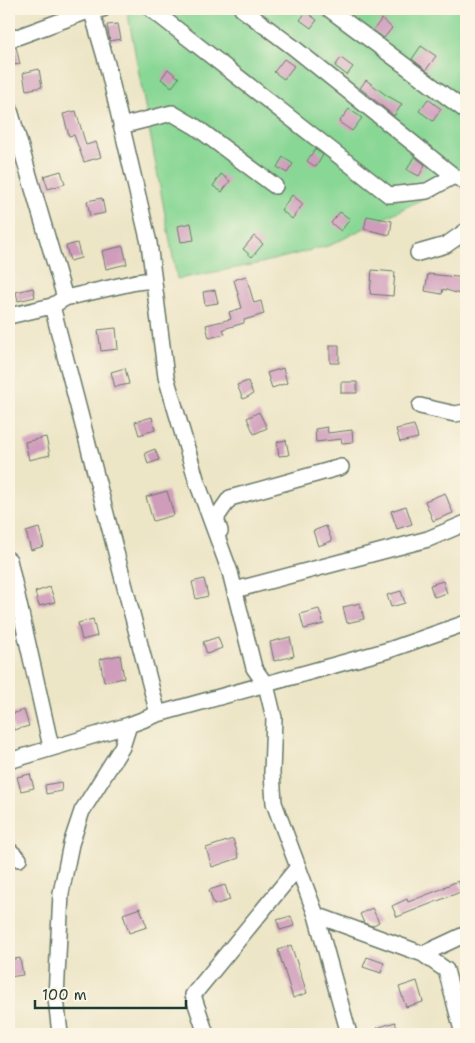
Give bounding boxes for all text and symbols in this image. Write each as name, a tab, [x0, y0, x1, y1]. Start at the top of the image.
scale bar	[35, 978, 186, 1010]
text: 100 m	[42, 985, 87, 1005]

